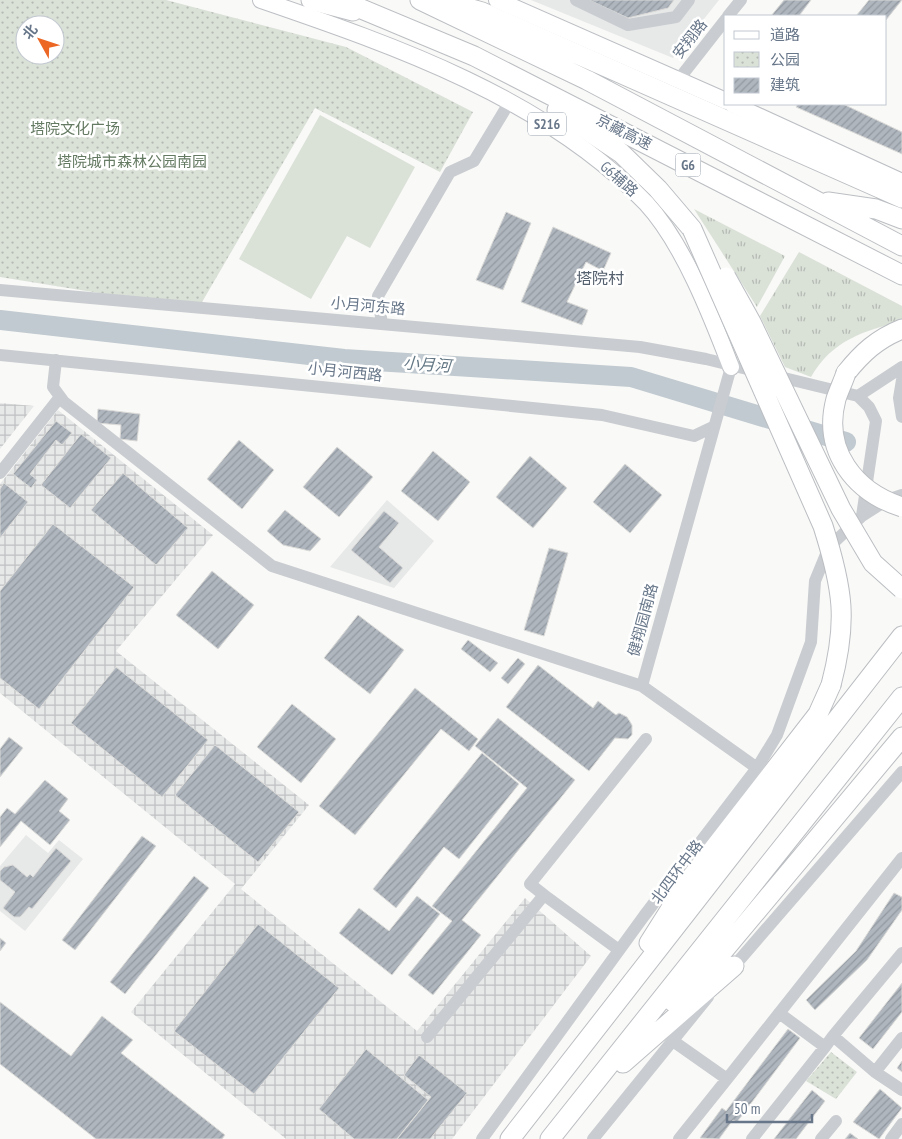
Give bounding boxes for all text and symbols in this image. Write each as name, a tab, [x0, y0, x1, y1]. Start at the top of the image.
north arrow	[15, 15, 65, 65]
street label: 安翔路	[668, 15, 711, 62]
legend	[724, 15, 887, 105]
text: 北	[19, 20, 41, 43]
text: 道路	[770, 25, 800, 44]
text: 公园	[770, 50, 800, 69]
text: 建筑	[770, 75, 800, 94]
street label: 京藏高速	[593, 109, 655, 154]
road number: S216	[528, 112, 566, 136]
park label: 塔院文化广场	[30, 119, 120, 138]
park label: 塔院城市森林公园南园	[57, 152, 207, 171]
road number: G6	[676, 154, 700, 176]
street label: G6辅路	[597, 157, 642, 200]
district label: 塔院村	[576, 268, 624, 288]
street label: 小月河东路	[330, 293, 406, 318]
water label: 小月河	[402, 352, 455, 376]
street label: 小月河西路	[307, 358, 383, 385]
street label: 健翔园南路	[624, 581, 661, 659]
street label: 北四环中路	[646, 836, 707, 907]
scale bar	[727, 1092, 812, 1124]
text: 50 m	[734, 1099, 760, 1118]

